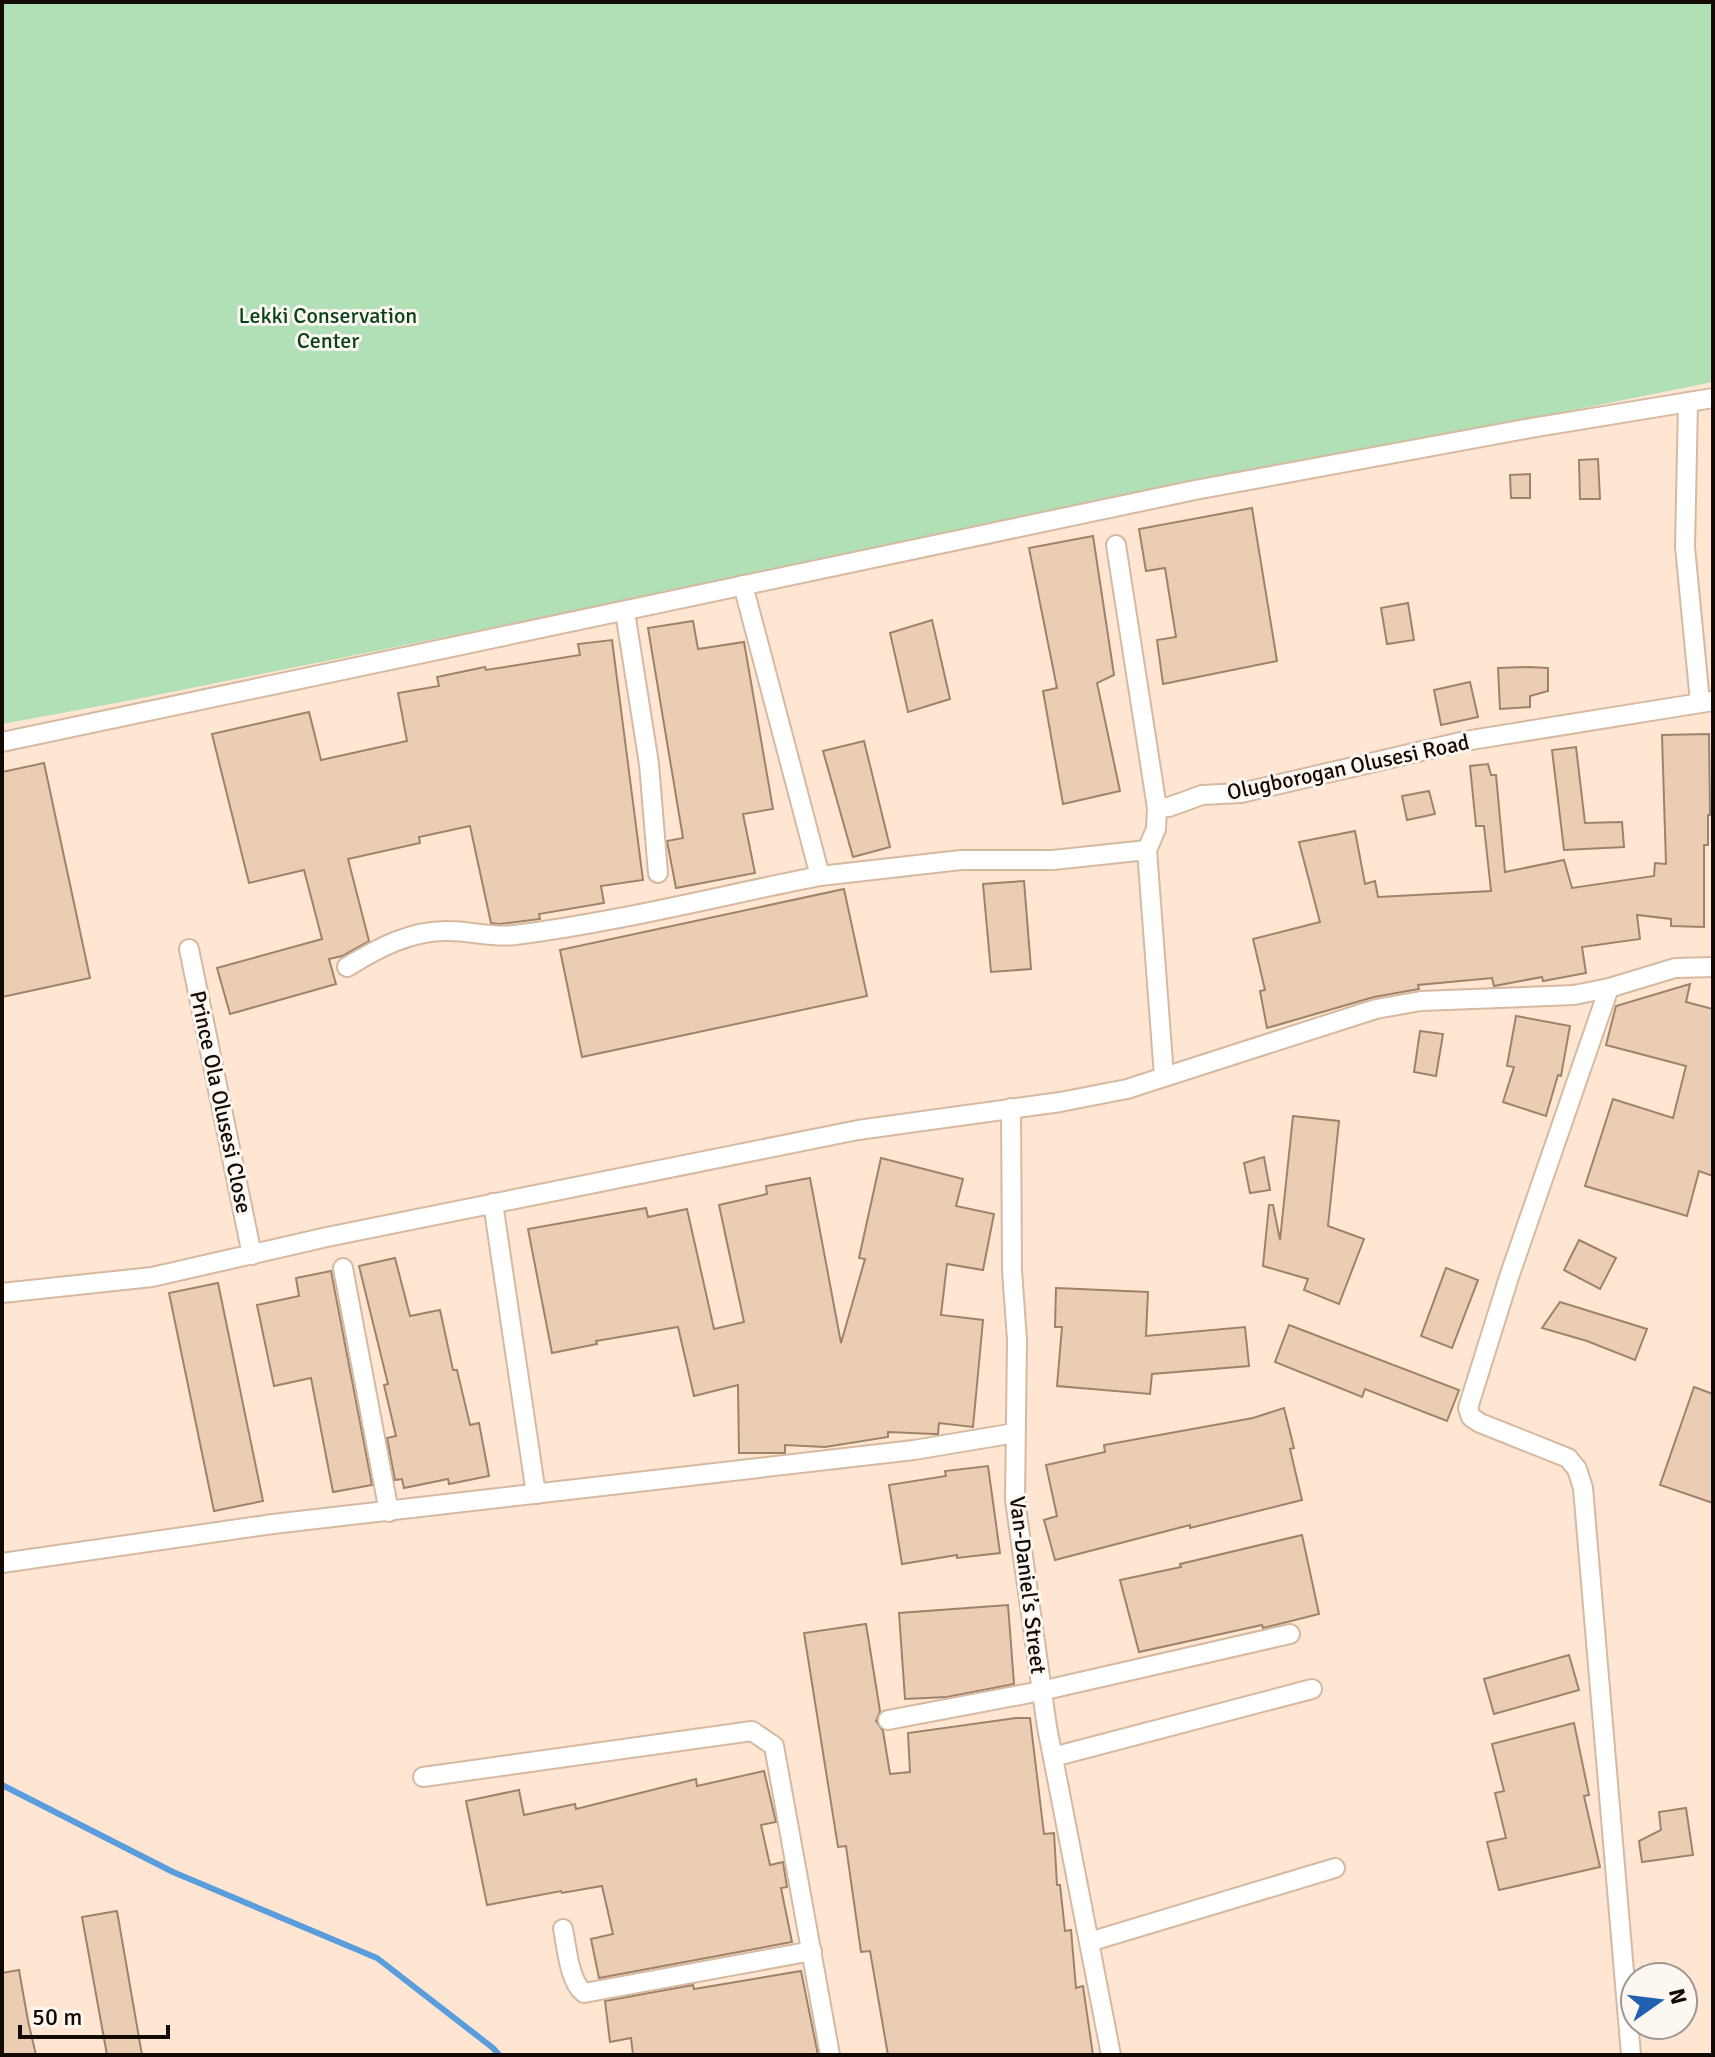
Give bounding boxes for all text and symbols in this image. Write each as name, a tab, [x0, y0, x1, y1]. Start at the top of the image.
park label: Lekki Conservation Center	[239, 302, 417, 354]
street label: Olugborogan Olusesi Road	[1224, 728, 1472, 806]
street label: Prince Ola Olusesi Close	[184, 988, 258, 1216]
street label: Van-Daniel’s Street	[1004, 1495, 1052, 1676]
north arrow	[1619, 1961, 1699, 2041]
text: N	[1663, 1986, 1693, 2007]
scale bar	[20, 1989, 168, 2039]
text: 50 m	[32, 2002, 82, 2032]

